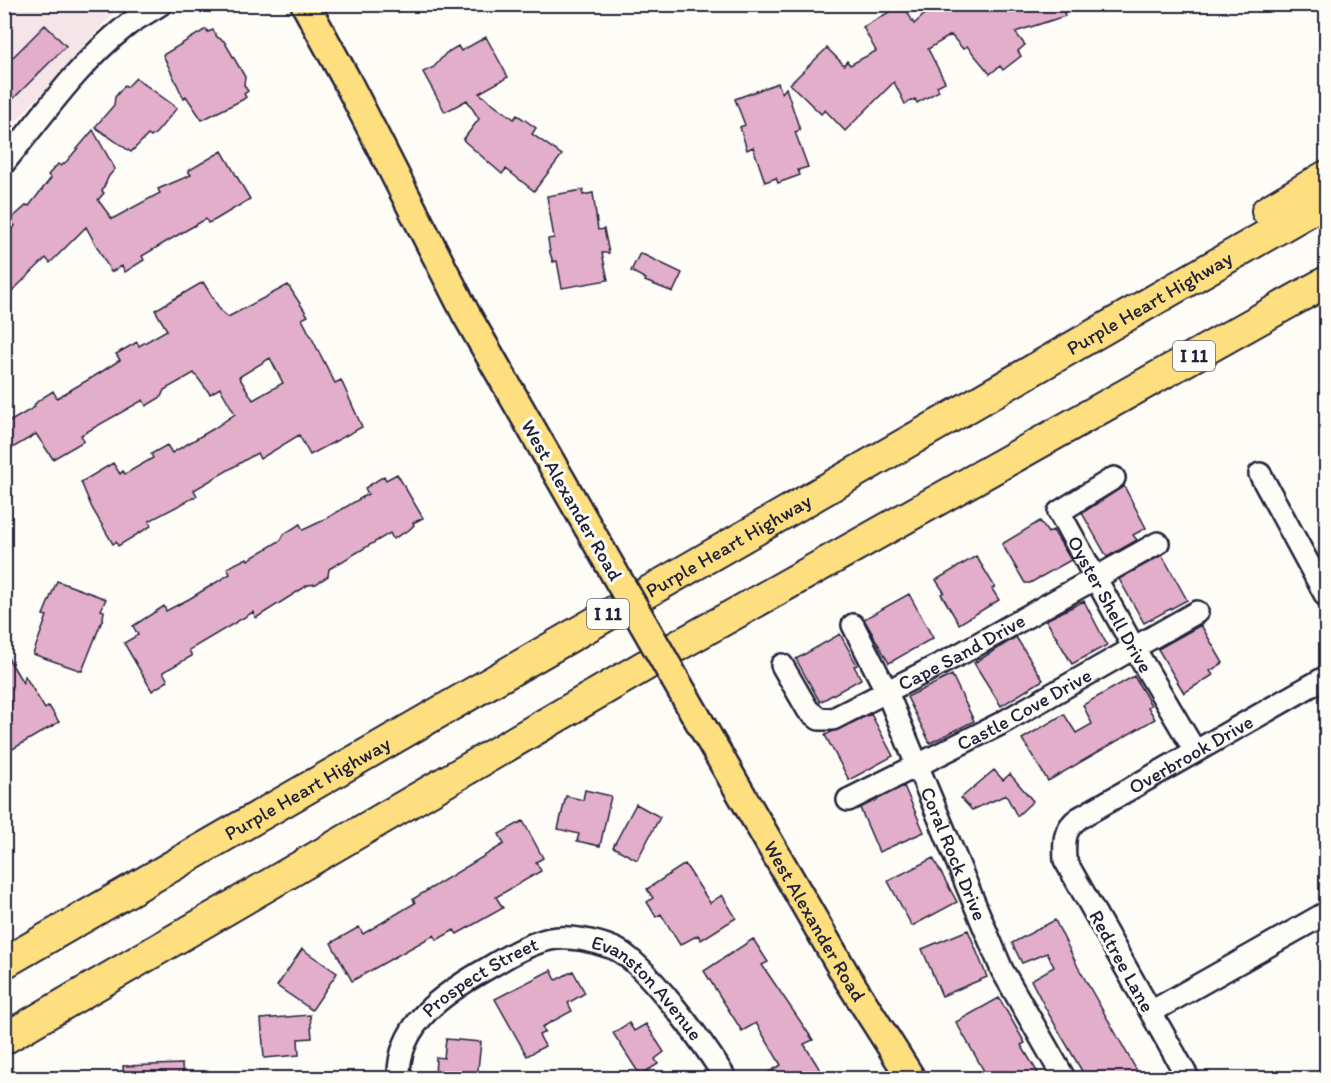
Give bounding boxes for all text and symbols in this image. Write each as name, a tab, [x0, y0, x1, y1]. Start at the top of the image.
street label: Purple Heart Highway	[1062, 245, 1237, 360]
road number: I 11	[1173, 341, 1215, 371]
street label: West Alexander Road	[516, 415, 628, 585]
street label: Purple Heart Highway	[641, 488, 816, 603]
street label: Oyster Shell Drive	[1062, 531, 1158, 677]
road number: I 11	[587, 599, 629, 629]
street label: Cape Sand Drive	[894, 608, 1029, 696]
street label: Castle Cove Drive	[953, 663, 1096, 756]
street label: Overbrook Drive	[1124, 709, 1257, 799]
street label: Purple Heart Highway	[220, 731, 395, 845]
street label: Coral Rock Drive	[915, 783, 992, 924]
street label: West Alexander Road	[759, 836, 871, 1006]
street label: Redtree Lane	[1084, 906, 1160, 1016]
street label: Evanston Avenue	[589, 930, 708, 1045]
street label: Prospect Street	[416, 931, 542, 1022]

